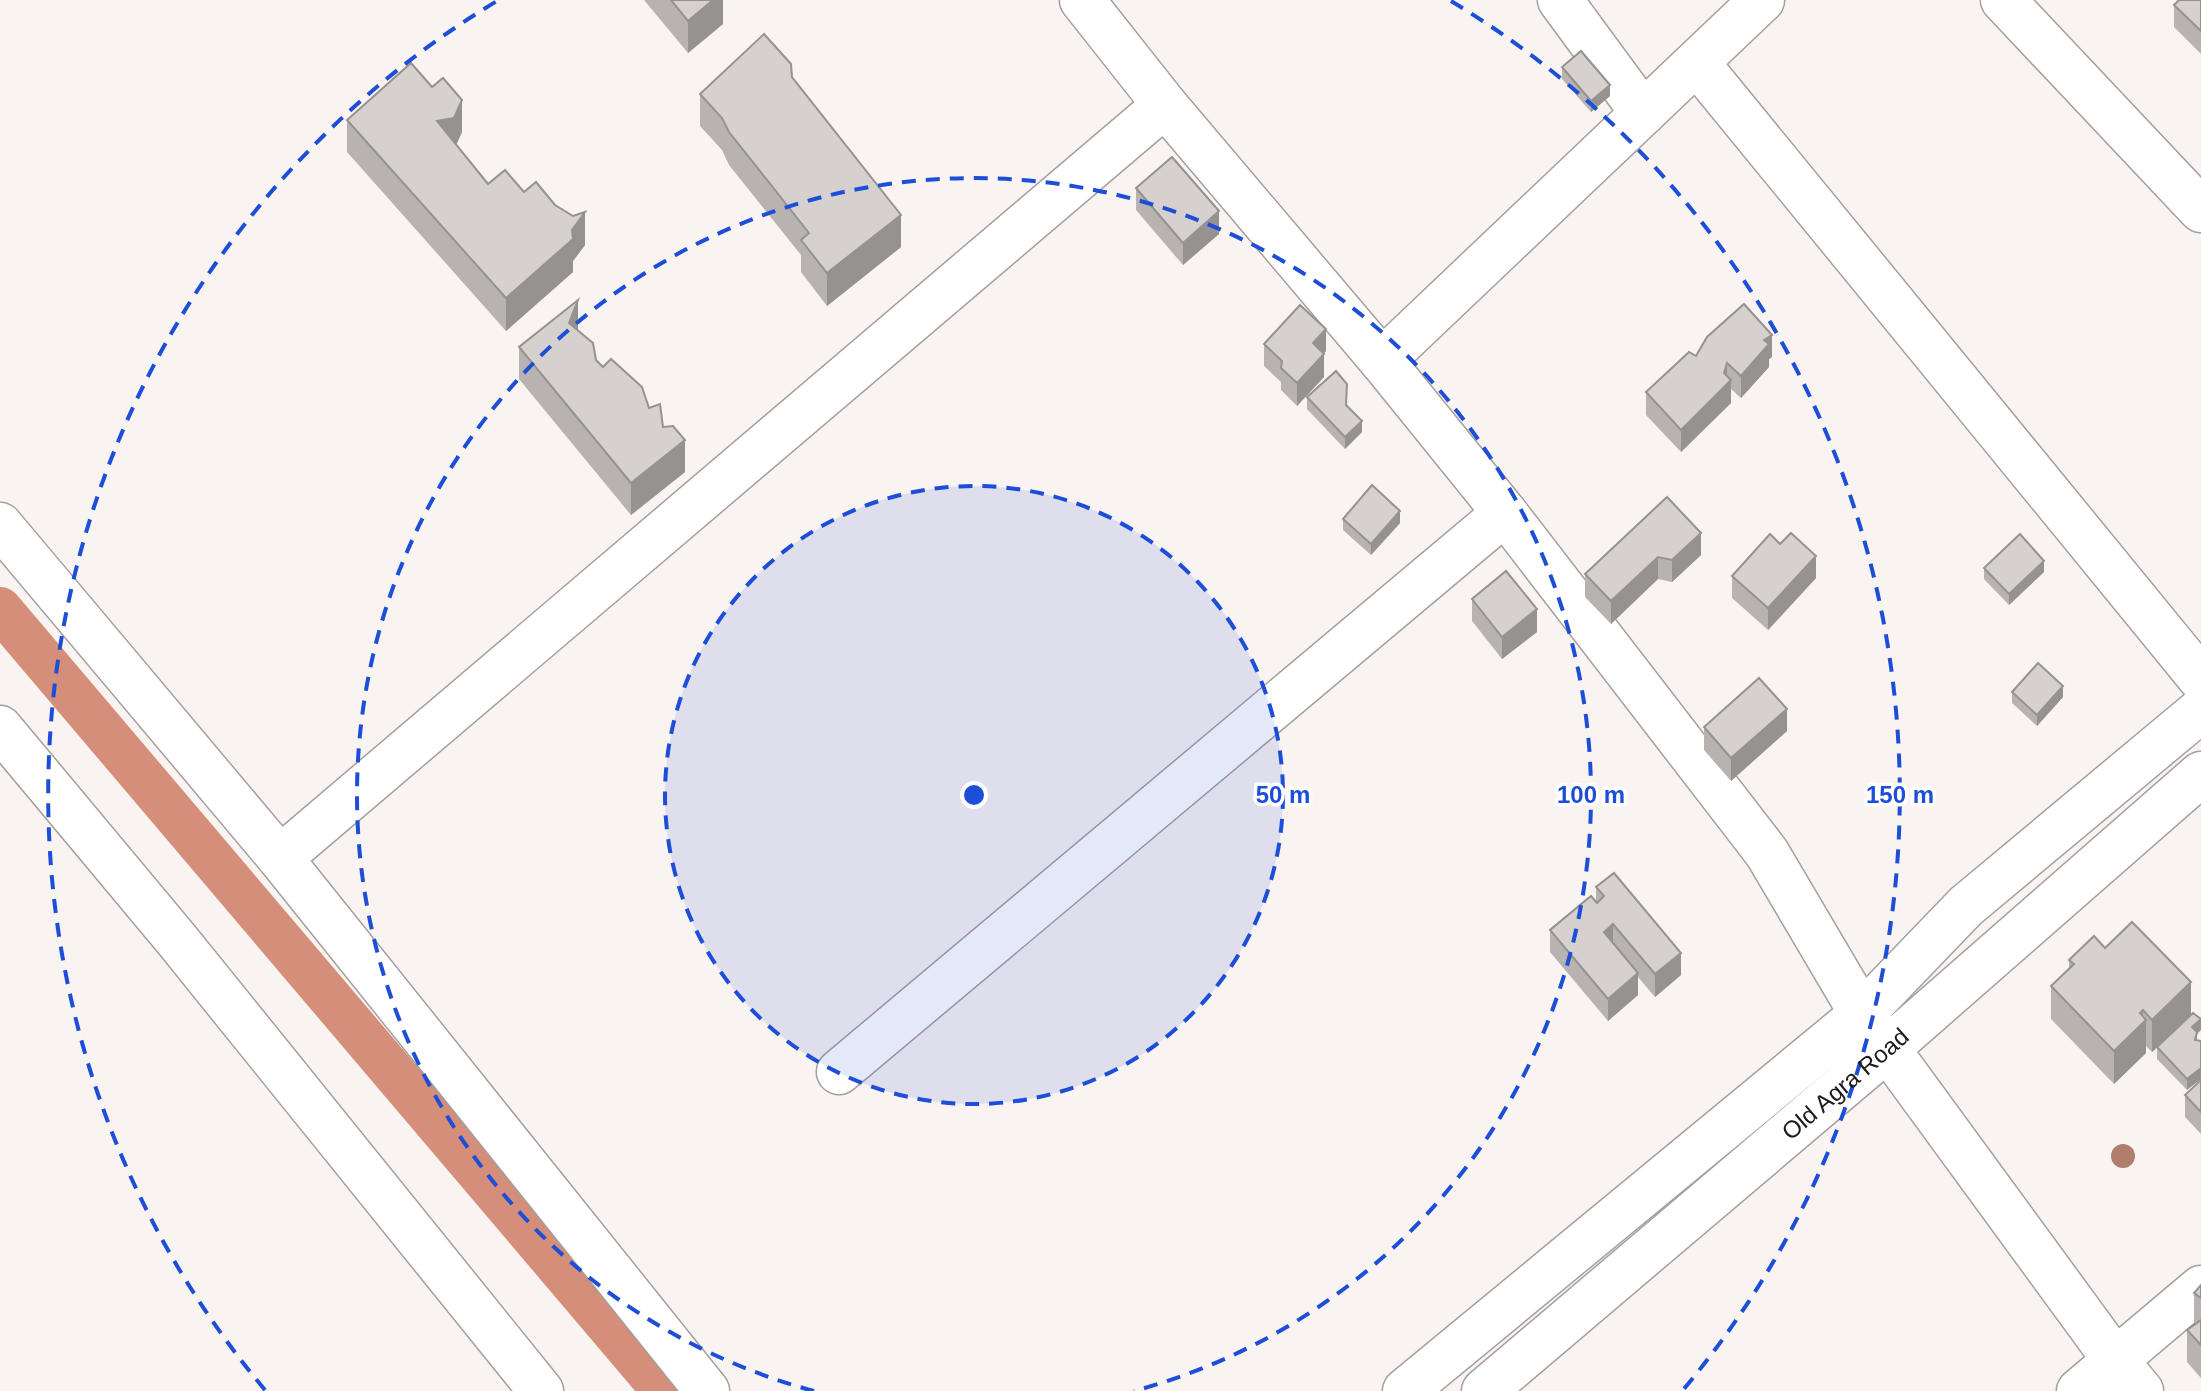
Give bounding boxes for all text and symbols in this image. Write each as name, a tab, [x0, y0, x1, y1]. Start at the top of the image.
centre of rings	[960, 781, 988, 809]
text: 50 m	[1256, 781, 1310, 808]
text: 100 m	[1557, 781, 1625, 808]
text: 150 m	[1866, 781, 1934, 808]
street label: Old Agra Road	[1776, 1023, 1914, 1145]

